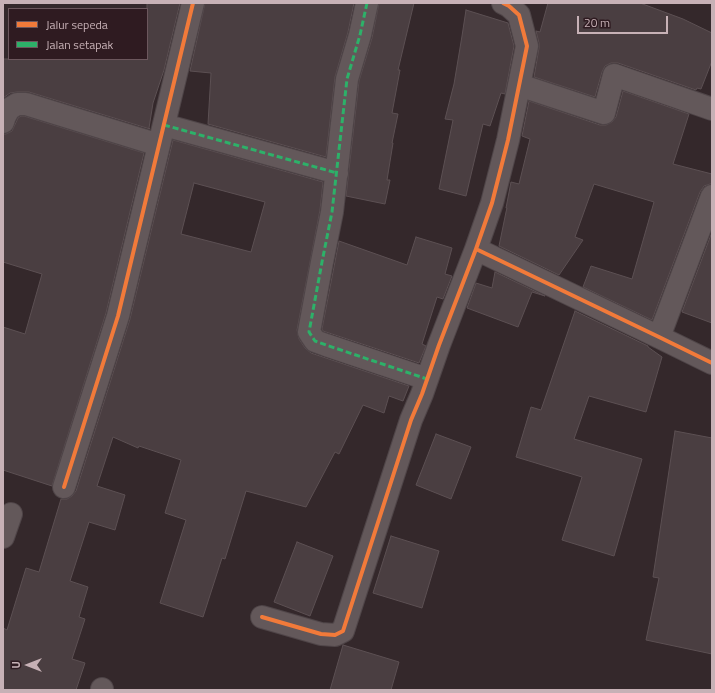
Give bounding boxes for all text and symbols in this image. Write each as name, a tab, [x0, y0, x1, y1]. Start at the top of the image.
legend	[8, 8, 148, 60]
scale bar	[579, 8, 670, 34]
text: 20 m	[584, 13, 610, 32]
text: Jalur sepeda	[46, 15, 108, 34]
text: Jalan setapak	[46, 35, 113, 54]
north arrow	[8, 645, 48, 685]
text: U	[8, 661, 24, 669]

